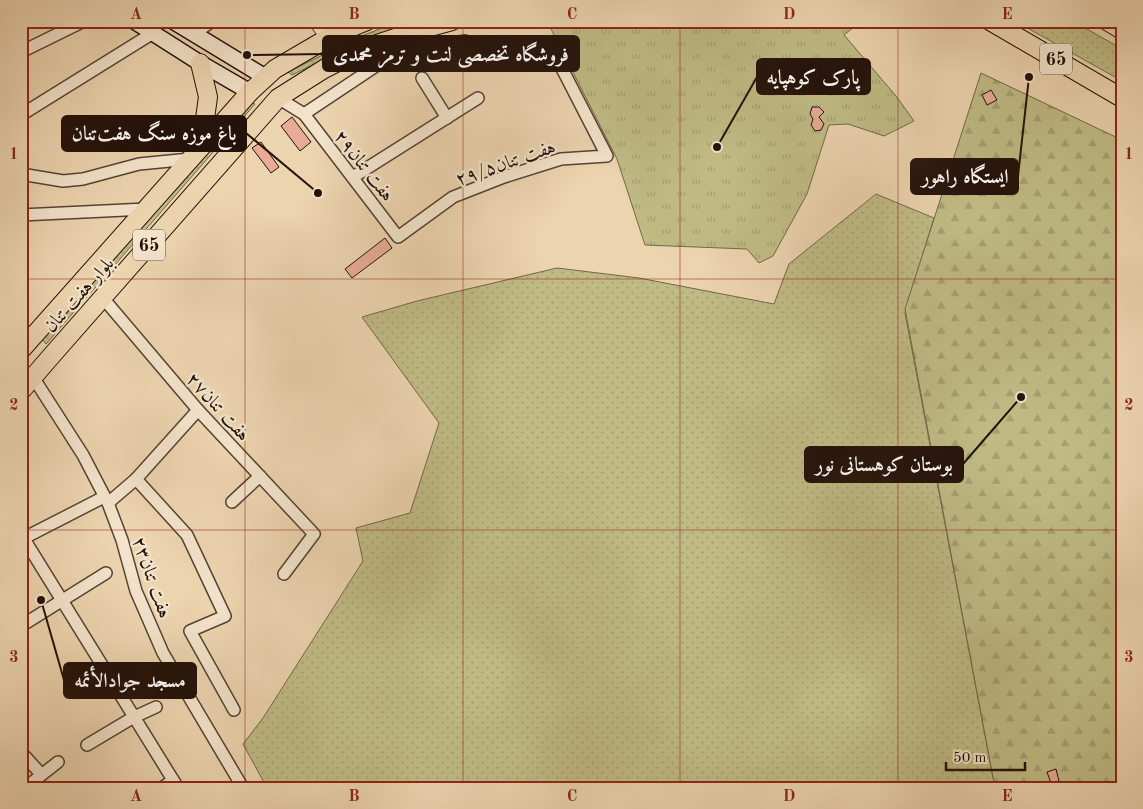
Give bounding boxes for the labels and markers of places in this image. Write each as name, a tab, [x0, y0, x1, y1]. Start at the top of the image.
callout: فروشگاه تخصصی لنت و ترمز محمدی	[323, 36, 579, 71]
callout: پارک کوهپایه	[757, 59, 870, 94]
callout: باغ‌ موزه سنگ هفت‌تنان	[62, 116, 246, 151]
callout: ایستگاه راهور	[911, 159, 1018, 194]
callout: بوستان کوهستانی نور	[805, 447, 963, 482]
callout: مسجد جوادالأئمه	[64, 663, 196, 698]

